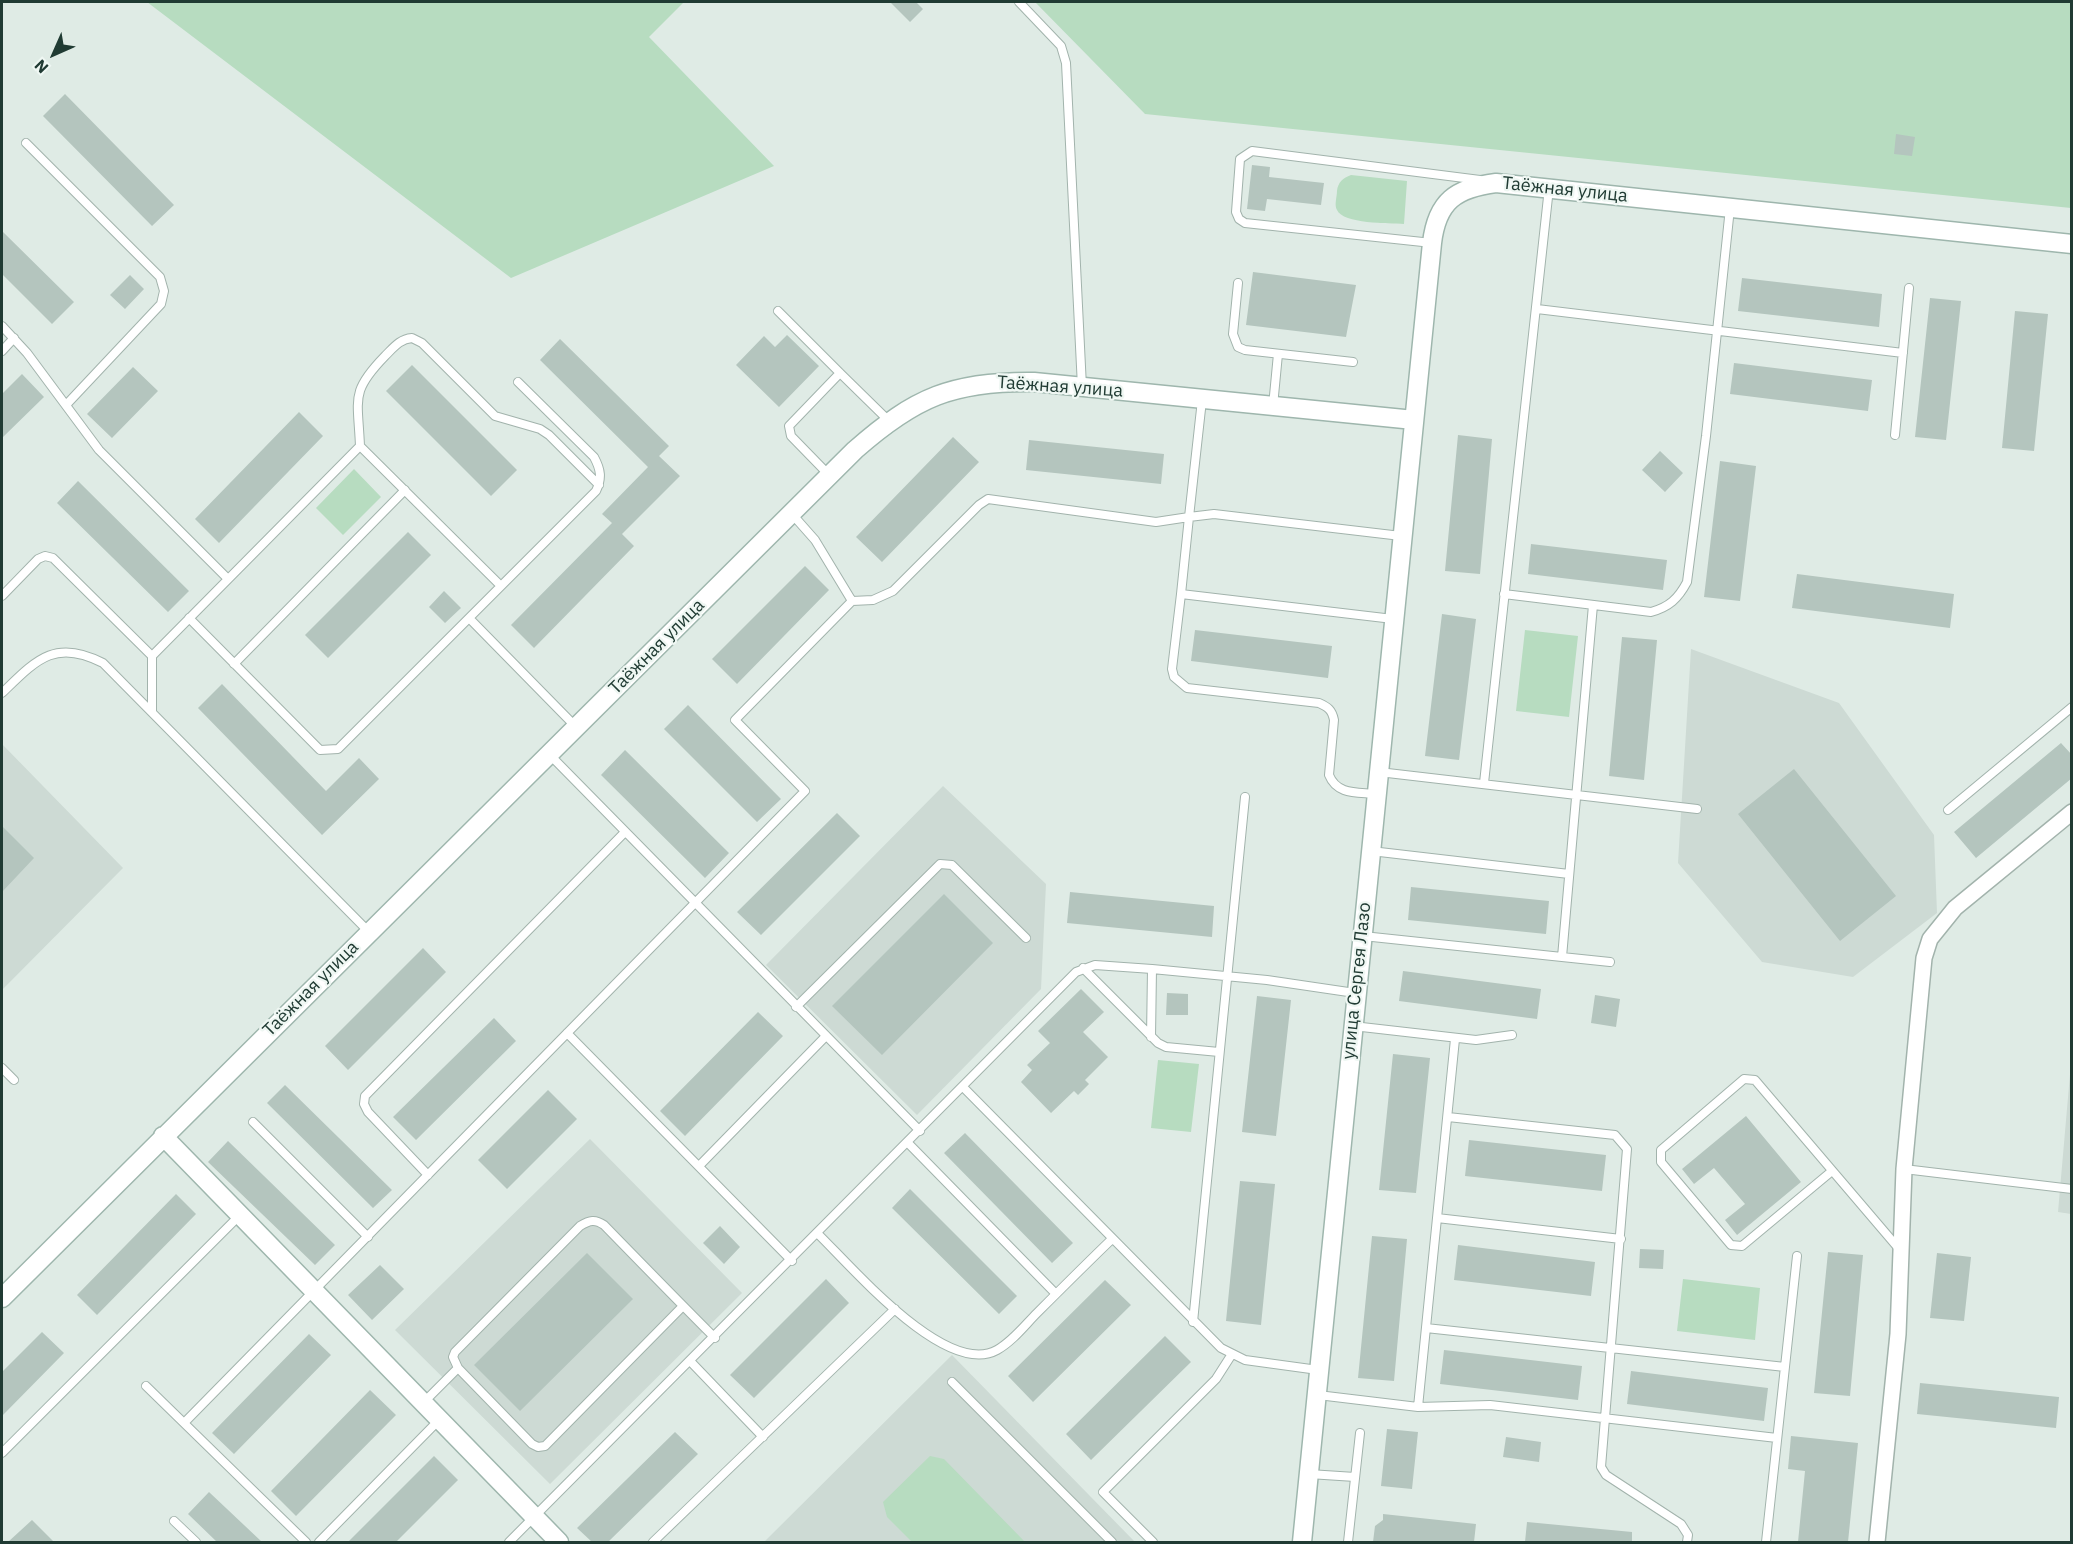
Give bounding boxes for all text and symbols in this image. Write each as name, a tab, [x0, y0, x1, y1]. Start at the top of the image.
north arrow	[24, 24, 84, 84]
text: N	[30, 56, 52, 78]
street label: Таёжная улица	[1501, 173, 1629, 207]
street label: Таёжная улица	[996, 372, 1124, 402]
street label: Таёжная улица	[605, 595, 709, 699]
street label: улица Сергея Лазо	[1338, 901, 1376, 1061]
street label: Таёжная улица	[259, 937, 363, 1041]

